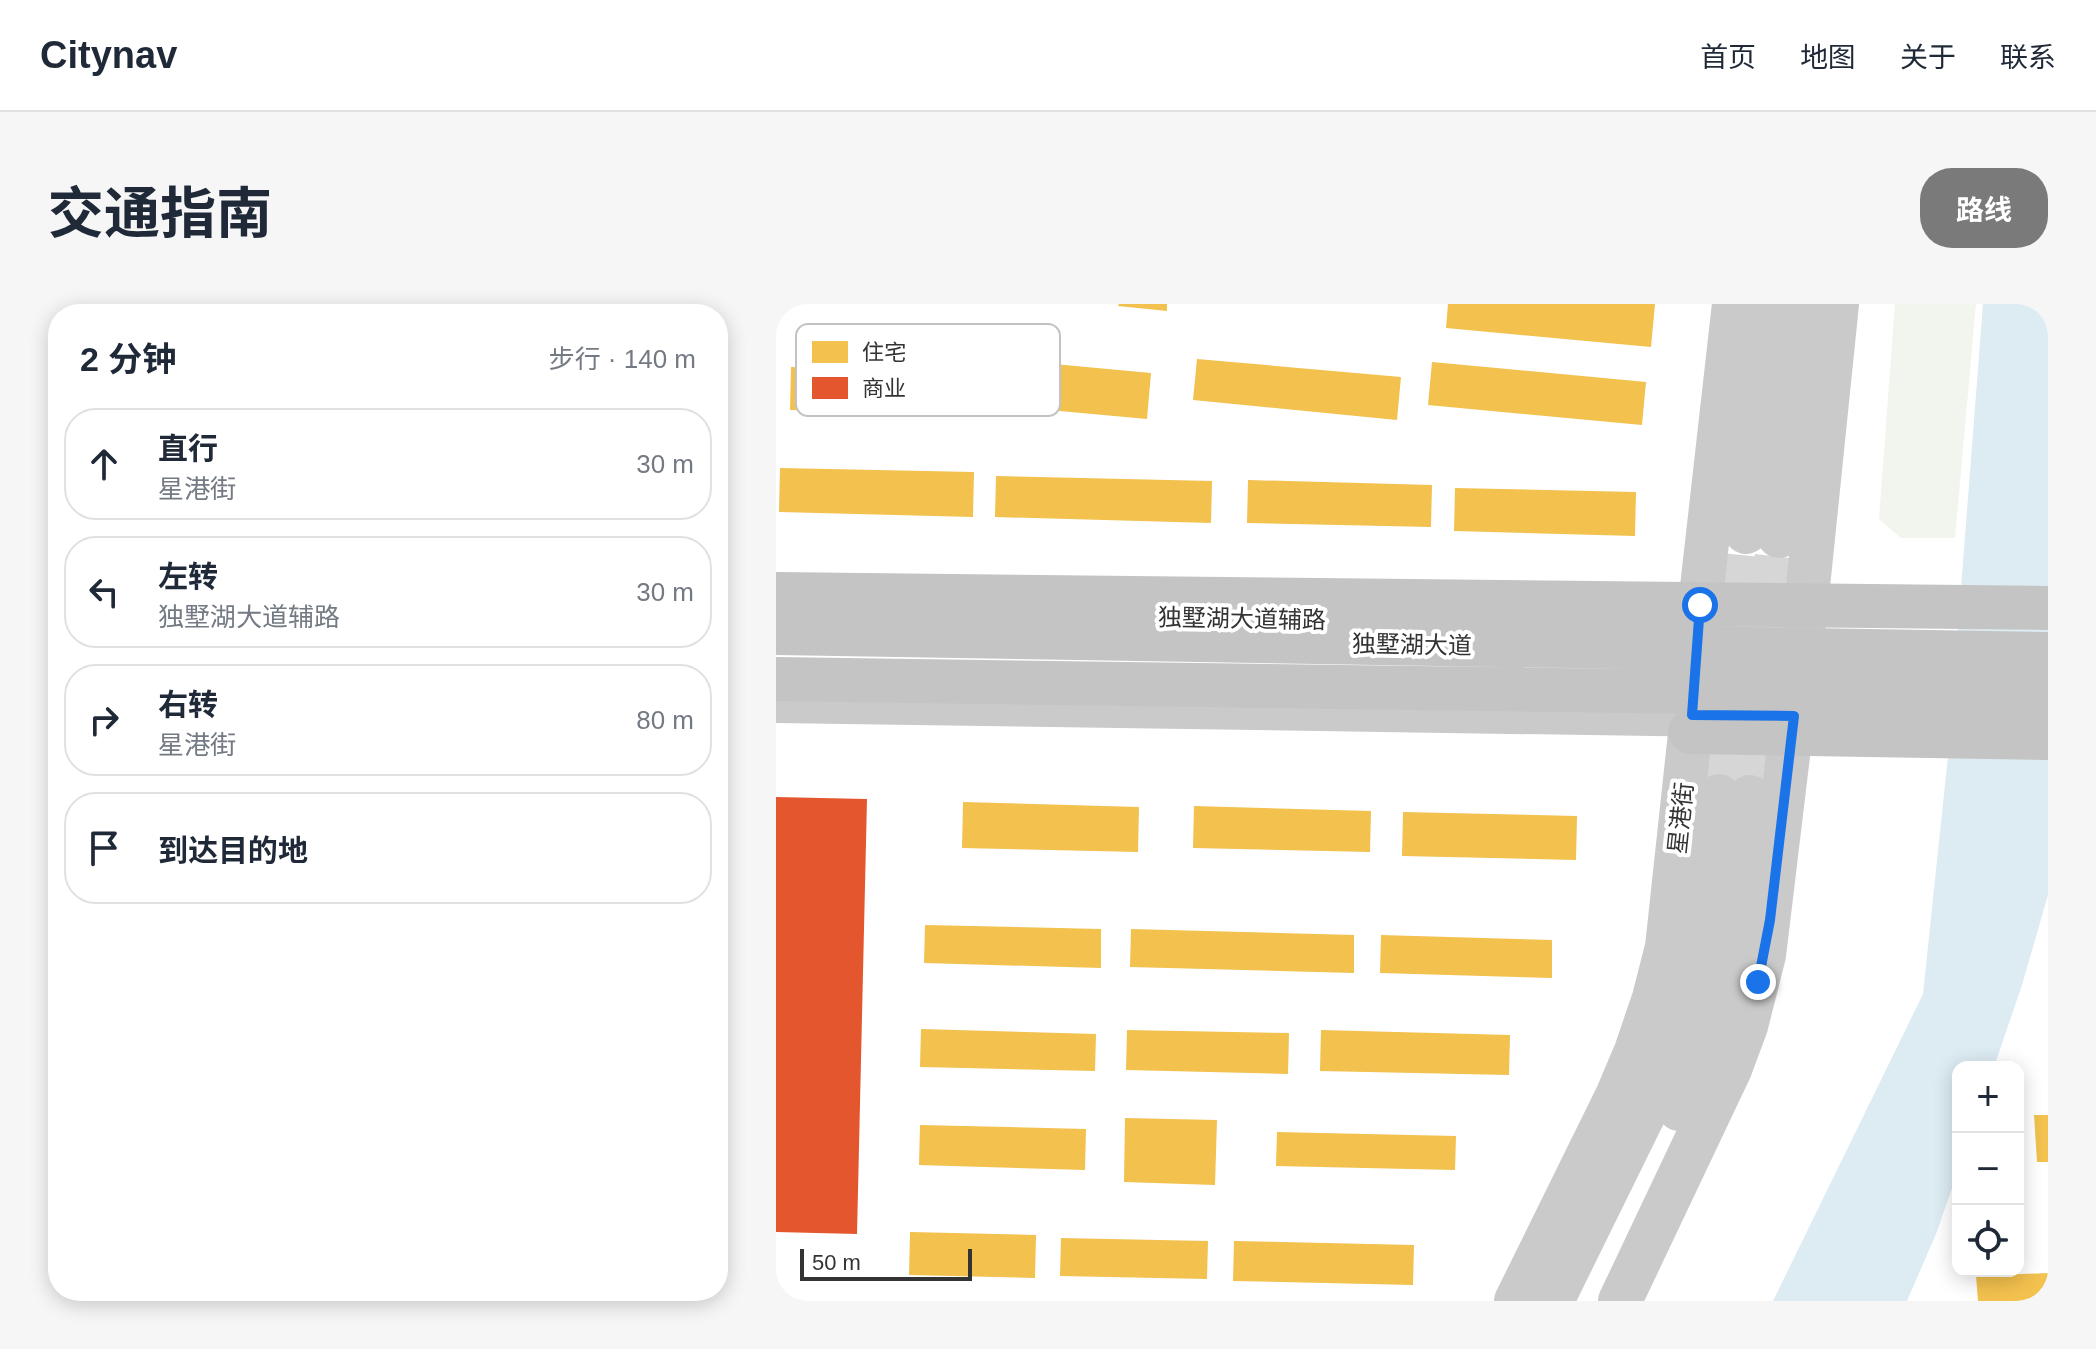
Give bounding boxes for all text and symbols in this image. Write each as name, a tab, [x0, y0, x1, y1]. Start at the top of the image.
text: Citynav	[40, 34, 177, 76]
text: 首页	[1700, 42, 1756, 73]
text: 地图	[1800, 42, 1856, 73]
text: 关于	[1900, 42, 1956, 73]
text: 联系	[2000, 42, 2056, 73]
button: 路线	[1920, 168, 2048, 248]
text: 交通指南	[48, 182, 272, 245]
legend	[796, 324, 1060, 416]
text: 2 分钟	[80, 340, 176, 378]
text: 住宅	[862, 340, 906, 365]
text: 步行 · 140 m	[549, 344, 696, 374]
text: 商业	[862, 376, 906, 401]
text: 直行	[158, 432, 218, 465]
icon: ahead	[82, 442, 126, 486]
text: 30 m	[636, 449, 694, 479]
text: 星港街	[158, 474, 236, 504]
text: 左转	[158, 560, 218, 593]
icon: left	[82, 570, 126, 614]
text: 30 m	[636, 577, 694, 607]
route start	[1682, 587, 1718, 623]
text: 独墅湖大道辅路	[158, 602, 340, 632]
street label: 独墅湖大道辅路	[1158, 604, 1326, 633]
street label: 独墅湖大道	[1352, 630, 1472, 659]
text: 右转	[158, 688, 218, 721]
icon: right	[82, 698, 126, 742]
text: 80 m	[636, 705, 694, 735]
text: 星港街	[158, 730, 236, 760]
street label: 星港街	[1663, 781, 1698, 855]
icon: arrive	[82, 826, 126, 870]
text: 到达目的地	[158, 834, 308, 867]
route end	[1740, 964, 1776, 1000]
map controls	[1952, 1061, 2024, 1277]
button: +	[1952, 1061, 2024, 1133]
button: −	[1952, 1133, 2024, 1205]
button: locate	[1952, 1205, 2024, 1277]
scale bar	[800, 1245, 972, 1281]
text: 50 m	[812, 1250, 861, 1275]

